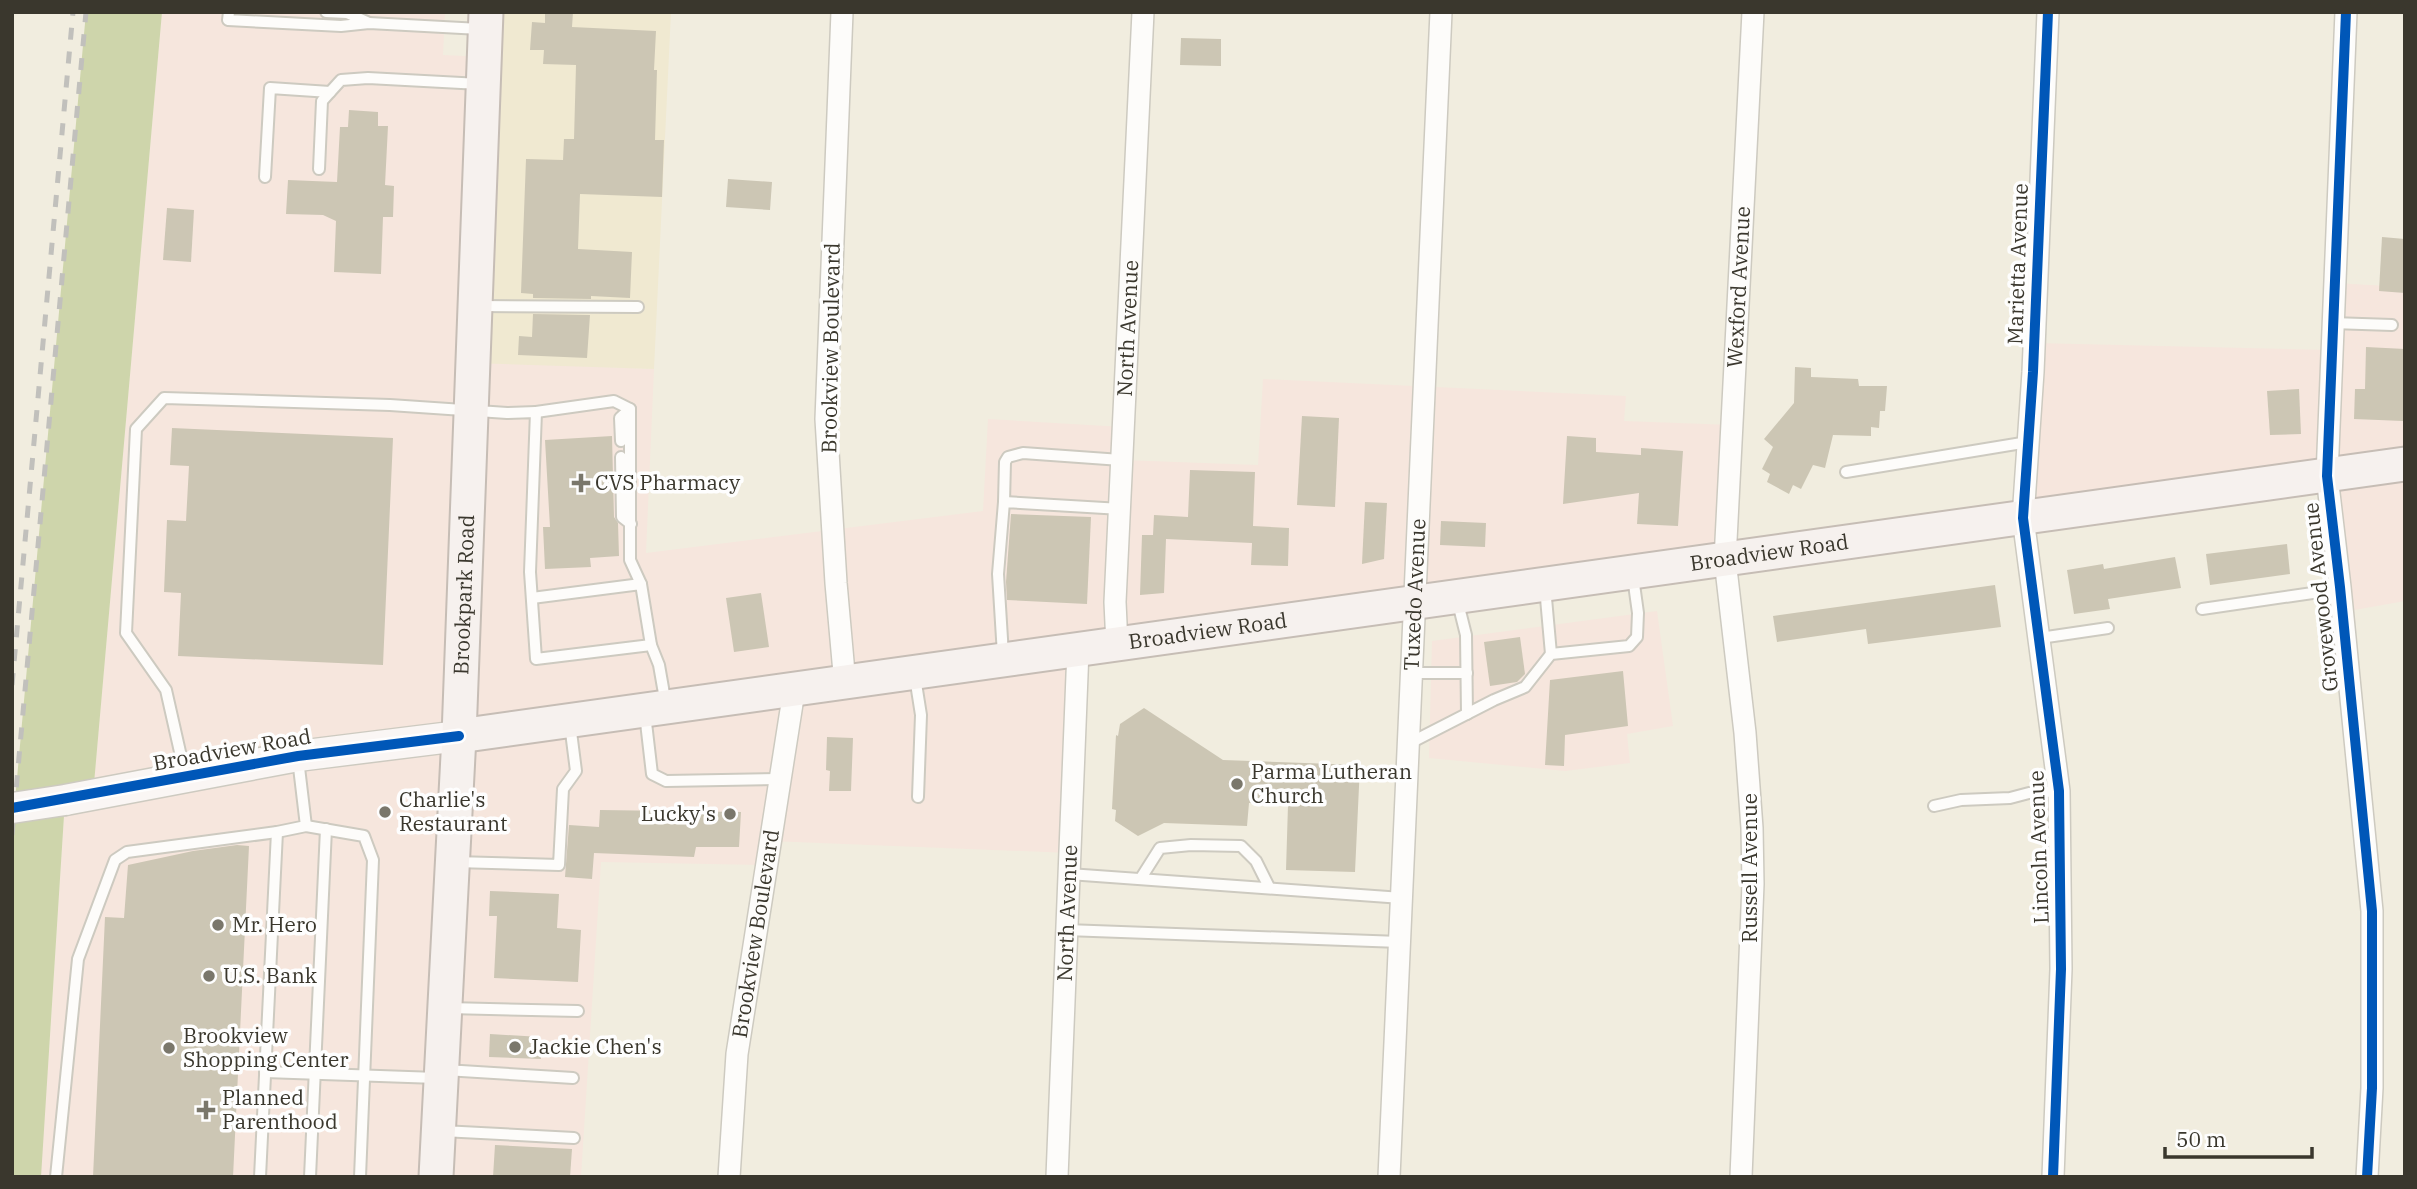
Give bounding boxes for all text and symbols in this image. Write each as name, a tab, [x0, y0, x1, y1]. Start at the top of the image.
street label: Marietta Avenue	[2000, 183, 2034, 345]
street label: Wexford Avenue	[1720, 205, 1756, 369]
street label: Brookview Boulevard	[814, 242, 846, 454]
street label: North Avenue	[1110, 259, 1144, 397]
place label: CVS Pharmacy	[595, 468, 741, 496]
marker: CVS Pharmacy	[573, 475, 589, 491]
street label: Grovewood Avenue	[2296, 501, 2344, 693]
street label: Brookpark Road	[446, 514, 480, 675]
street label: Tuxedo Avenue	[1397, 518, 1431, 671]
street label: Broadview Road	[1688, 527, 1851, 577]
street label: Broadview Road	[1126, 605, 1289, 655]
street label: Broadview Road	[151, 721, 313, 777]
place label: Parma Lutheran Church	[1251, 757, 1412, 809]
street label: Lincoln Avenue	[2021, 770, 2055, 924]
marker: Parma Lutheran Church	[1229, 776, 1245, 792]
place label: Charlie's Restaurant	[399, 785, 508, 837]
street label: Russell Avenue	[1735, 793, 1763, 943]
place label: Lucky's	[641, 799, 716, 827]
marker: Charlie's Restaurant	[377, 804, 393, 820]
marker: Lucky's	[722, 806, 738, 822]
street label: Brookview Boulevard	[725, 827, 785, 1040]
street label: North Avenue	[1050, 844, 1083, 982]
place label: Mr. Hero	[232, 910, 317, 938]
marker: Mr. Hero	[210, 917, 226, 933]
place label: U.S. Bank	[223, 961, 318, 989]
marker: U.S. Bank	[201, 968, 217, 984]
place label: Brookview Shopping Center	[183, 1021, 349, 1073]
place label: Jackie Chen's	[529, 1032, 662, 1060]
marker: Jackie Chen's	[507, 1039, 523, 1055]
marker: Brookview Shopping Center	[161, 1040, 177, 1056]
place label: Planned Parenthood	[222, 1083, 338, 1135]
marker: Planned Parenthood	[196, 1100, 216, 1120]
scale bar	[2165, 1116, 2312, 1160]
text: 50 m	[2176, 1125, 2226, 1153]

